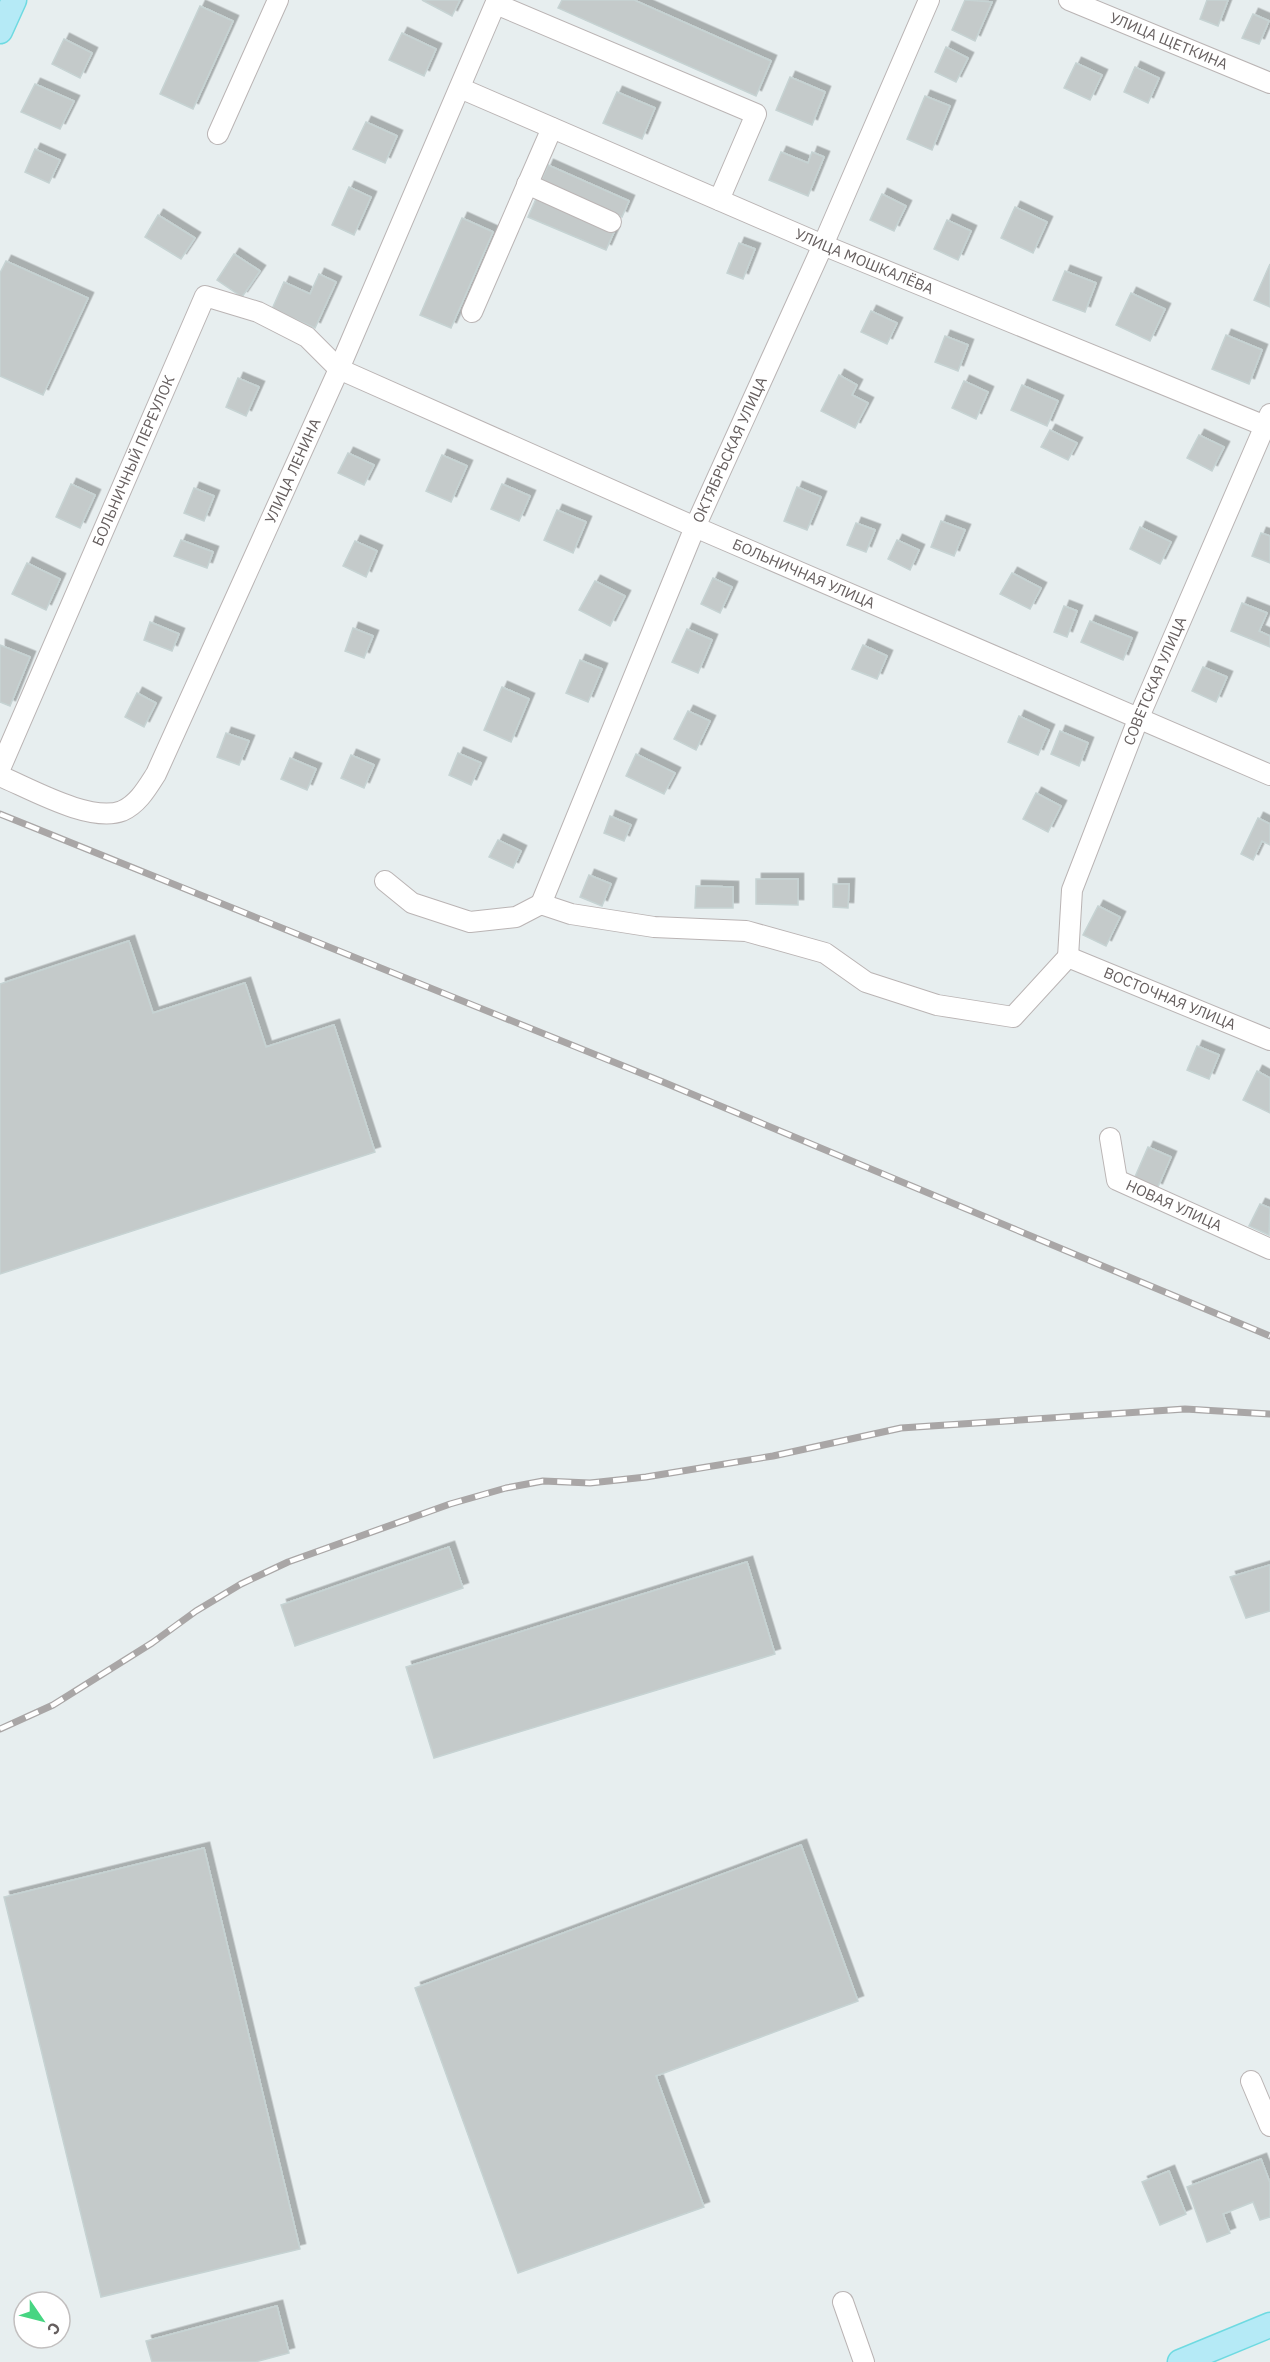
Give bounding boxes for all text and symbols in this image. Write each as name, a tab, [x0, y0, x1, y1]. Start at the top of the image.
street label: УЛИЦА ЩЕТКИНА	[1107, 8, 1231, 74]
street label: УЛИЦА МОШКАЛЁВА	[792, 224, 937, 298]
street label: БОЛЬНИЧНЫЙ ПЕРЕУЛОК	[88, 372, 179, 549]
street label: ОКТЯБРЬСКАЯ УЛИЦА	[688, 373, 771, 526]
street label: УЛИЦА ЛЕНИНА	[260, 415, 325, 526]
street label: БОЛЬНИЧНАЯ УЛИЦА	[730, 534, 878, 613]
street label: СОВЕТСКАЯ УЛИЦА	[1119, 613, 1190, 748]
street label: ВОСТОЧНАЯ УЛИЦА	[1101, 963, 1239, 1034]
street label: НОВАЯ УЛИЦА	[1123, 1175, 1225, 1235]
north arrow	[12, 2290, 72, 2350]
text: С	[43, 2319, 65, 2339]

